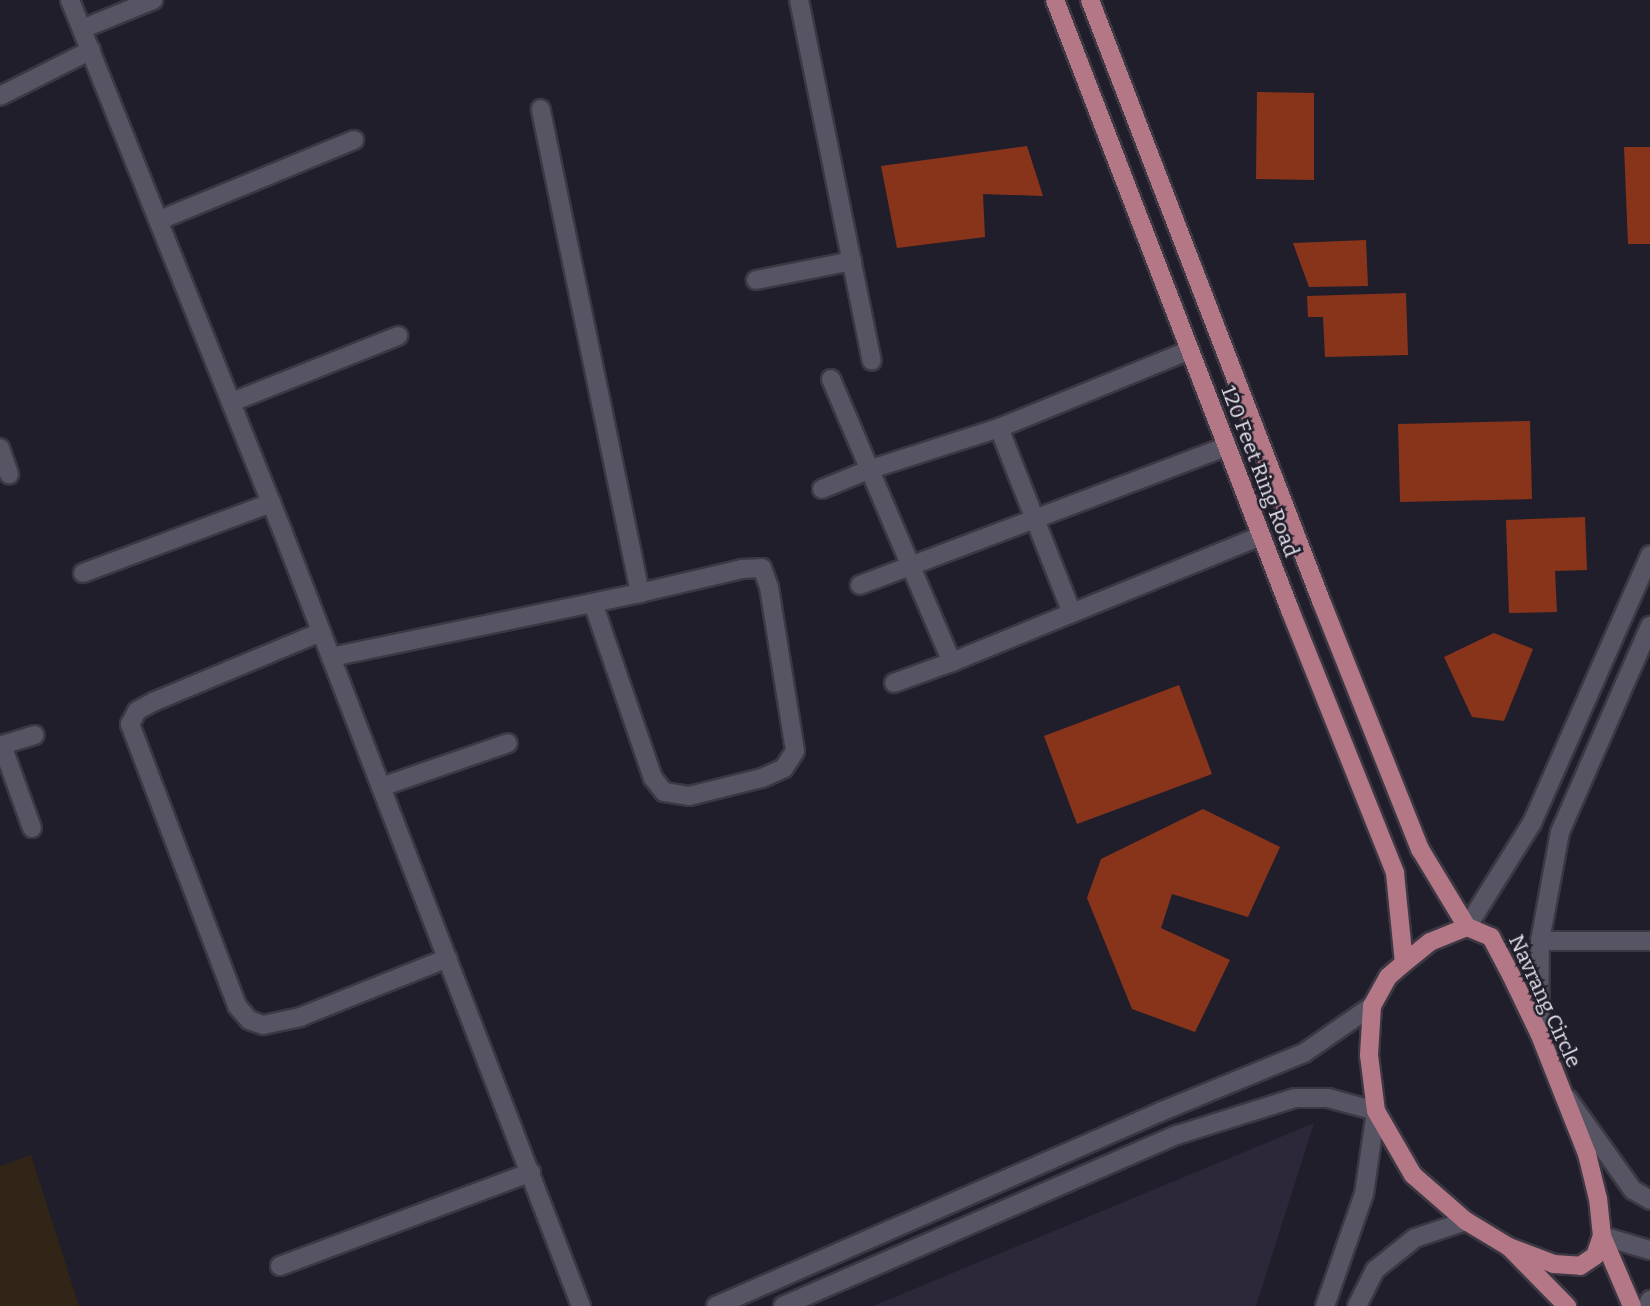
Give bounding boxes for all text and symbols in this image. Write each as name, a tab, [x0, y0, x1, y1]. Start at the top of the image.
street label: 120 Feet Ring Road	[1216, 382, 1304, 560]
street label: Navrang Circle	[1503, 931, 1587, 1071]

